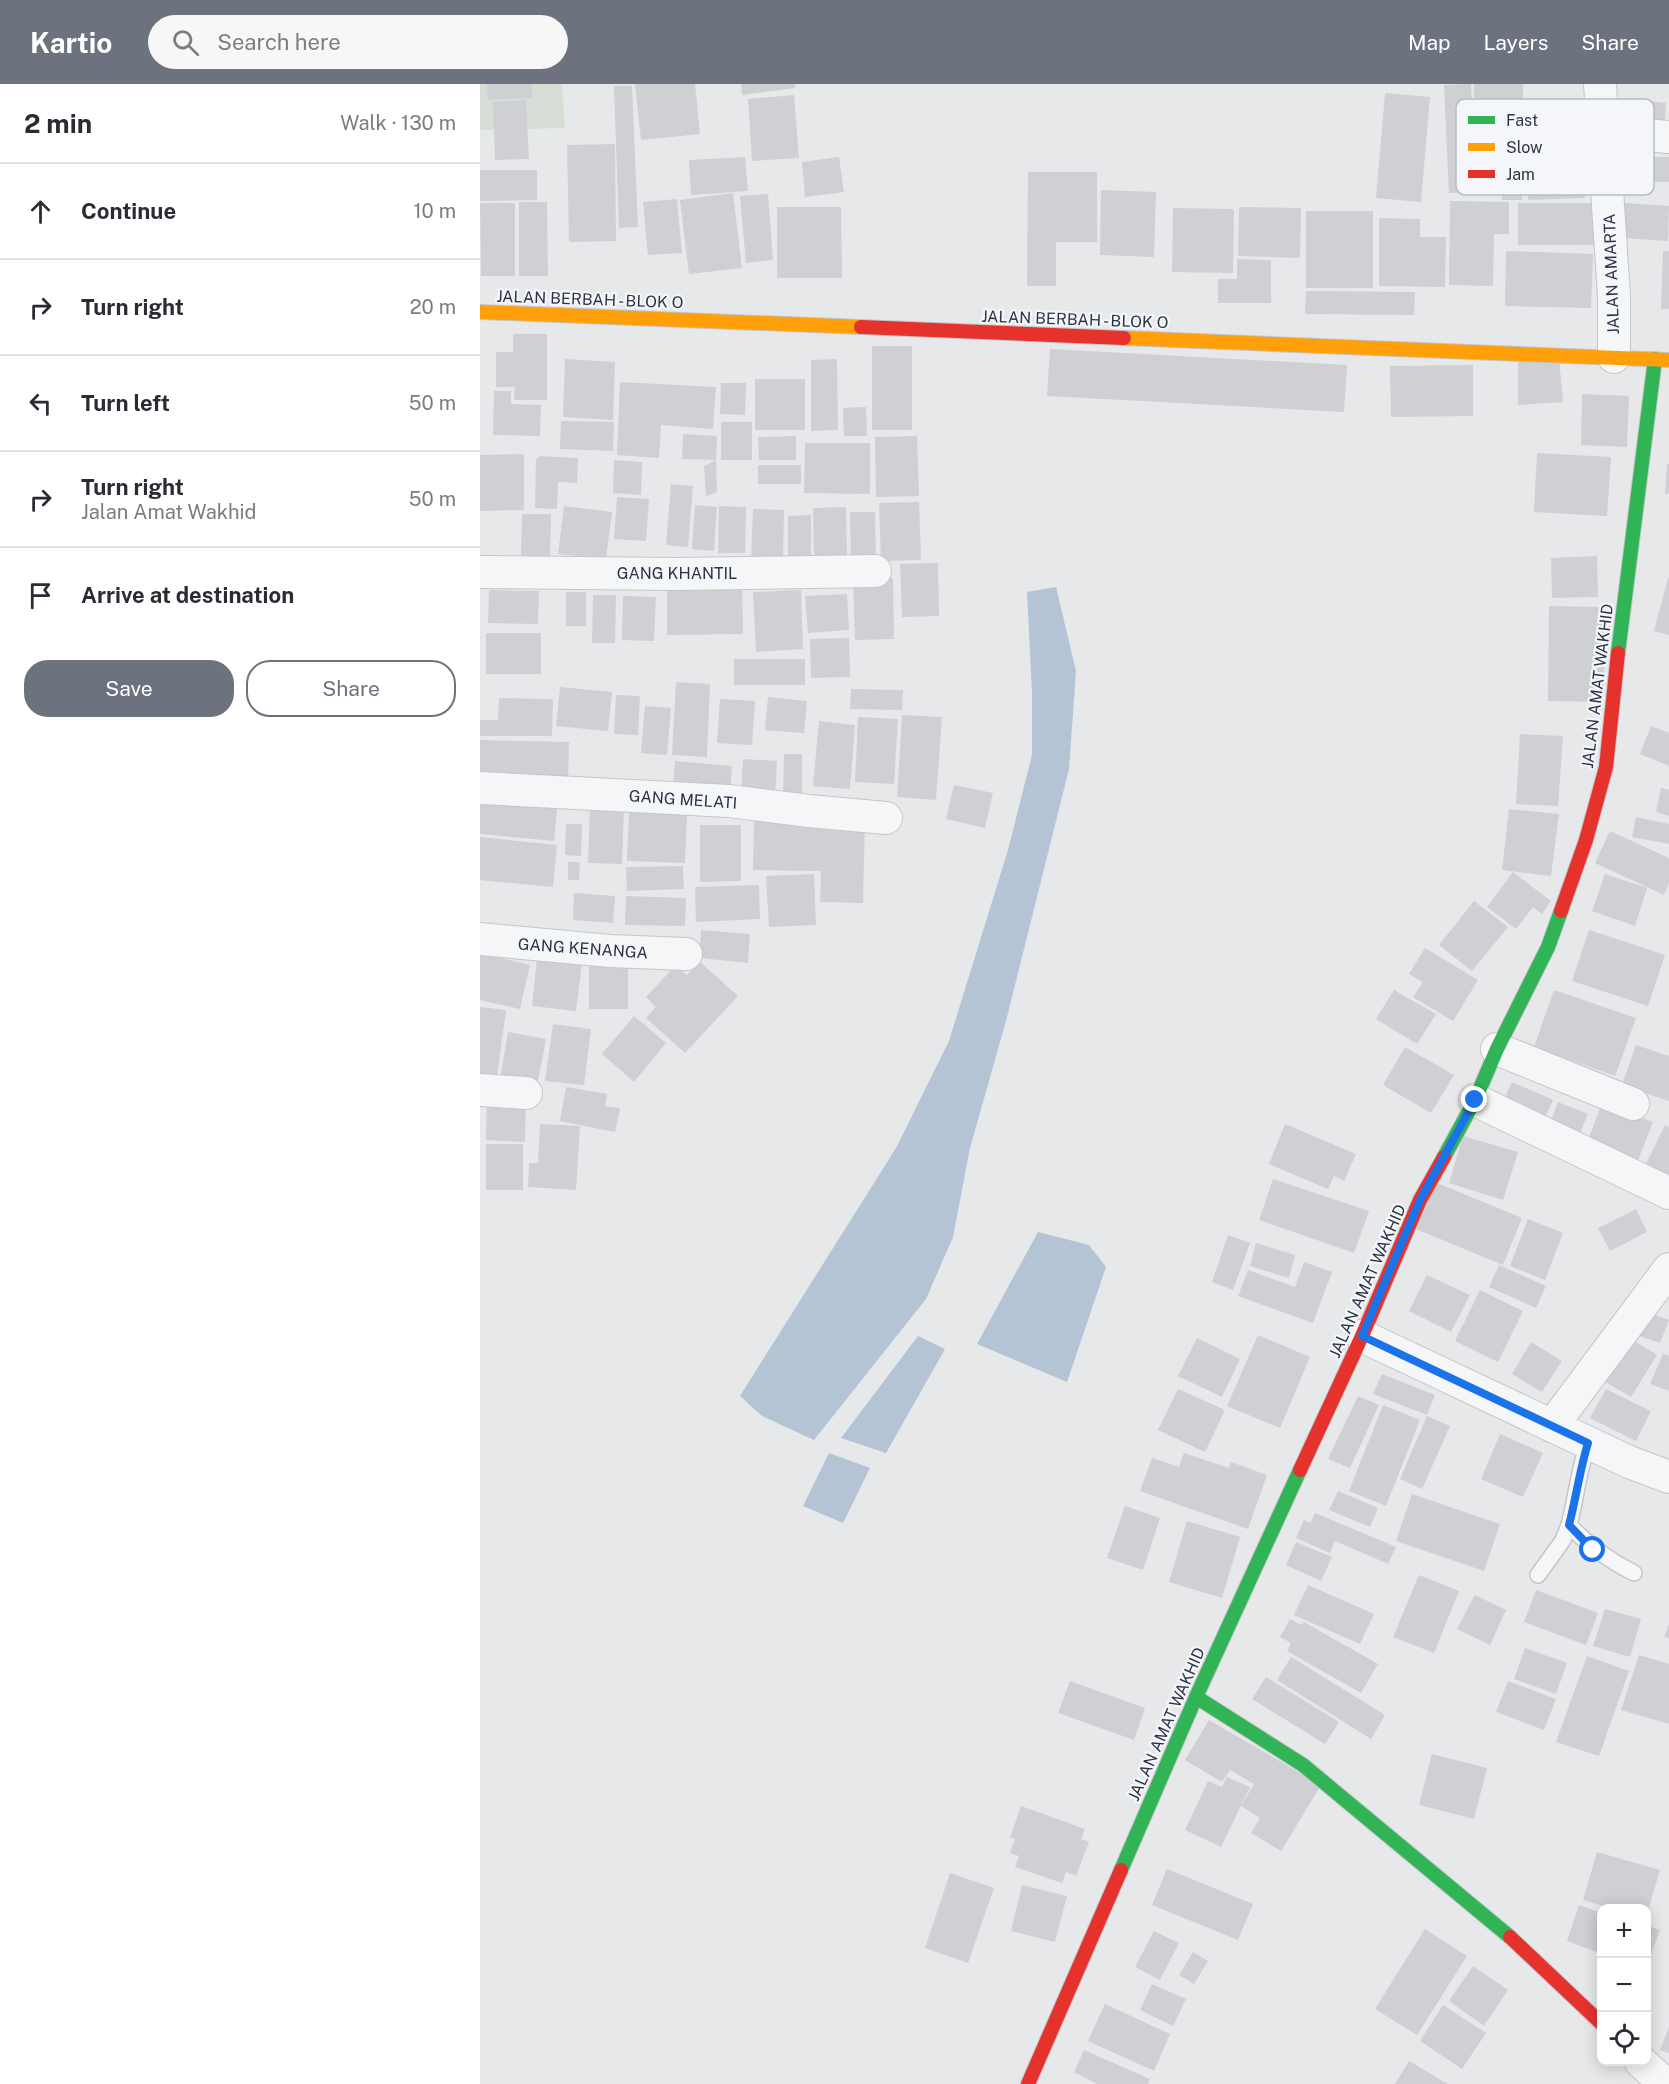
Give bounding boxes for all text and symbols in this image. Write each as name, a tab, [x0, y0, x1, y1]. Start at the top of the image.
search box	[148, 15, 568, 69]
text: Kartio	[30, 26, 112, 59]
icon: search	[169, 26, 202, 59]
text: Search here	[217, 29, 341, 55]
text: Map	[1408, 30, 1451, 55]
text: Layers	[1484, 30, 1548, 55]
text: Share	[1581, 30, 1639, 55]
legend	[1456, 99, 1654, 195]
text: 2 min	[24, 108, 92, 139]
text: Walk · 130 m	[340, 111, 456, 135]
text: Fast	[1506, 111, 1538, 130]
text: Slow	[1506, 138, 1543, 157]
text: Jam	[1506, 165, 1535, 184]
icon: ahead	[24, 195, 57, 228]
text: Continue	[81, 198, 176, 224]
text: 10 m	[413, 199, 456, 223]
street label: JALAN AMARTA	[1600, 213, 1623, 335]
street label: JALAN BERBAH - BLOK O	[496, 287, 684, 312]
icon: right	[24, 291, 57, 324]
text: Turn right	[81, 294, 184, 320]
text: 20 m	[410, 295, 456, 319]
street label: JALAN BERBAH - BLOK O	[981, 307, 1169, 332]
icon: left	[24, 387, 57, 420]
text: Turn left	[81, 390, 170, 416]
text: 50 m	[409, 391, 456, 415]
text: Turn right	[81, 474, 184, 500]
icon: right	[24, 483, 57, 516]
text: 50 m	[409, 487, 456, 511]
text: Jalan Amat Wakhid	[81, 500, 256, 524]
street label: GANG KHANTIL	[617, 564, 737, 583]
icon: arrive	[24, 579, 57, 612]
text: Arrive at destination	[81, 582, 294, 608]
street label: JALAN AMAT WAKHID	[1578, 603, 1617, 770]
button: Save	[24, 660, 234, 717]
button: Share	[246, 660, 456, 717]
street label: GANG MELATI	[628, 786, 738, 813]
street label: GANG KENANGA	[517, 934, 649, 963]
route end	[1461, 1086, 1487, 1112]
street label: JALAN AMAT WAKHID	[1325, 1202, 1410, 1361]
route start	[1579, 1536, 1605, 1562]
street label: JALAN AMAT WAKHID	[1124, 1645, 1209, 1804]
map controls	[1597, 1904, 1651, 2066]
button: +	[1597, 1904, 1651, 1958]
button: −	[1597, 1958, 1651, 2012]
button: locate	[1597, 2012, 1651, 2066]

